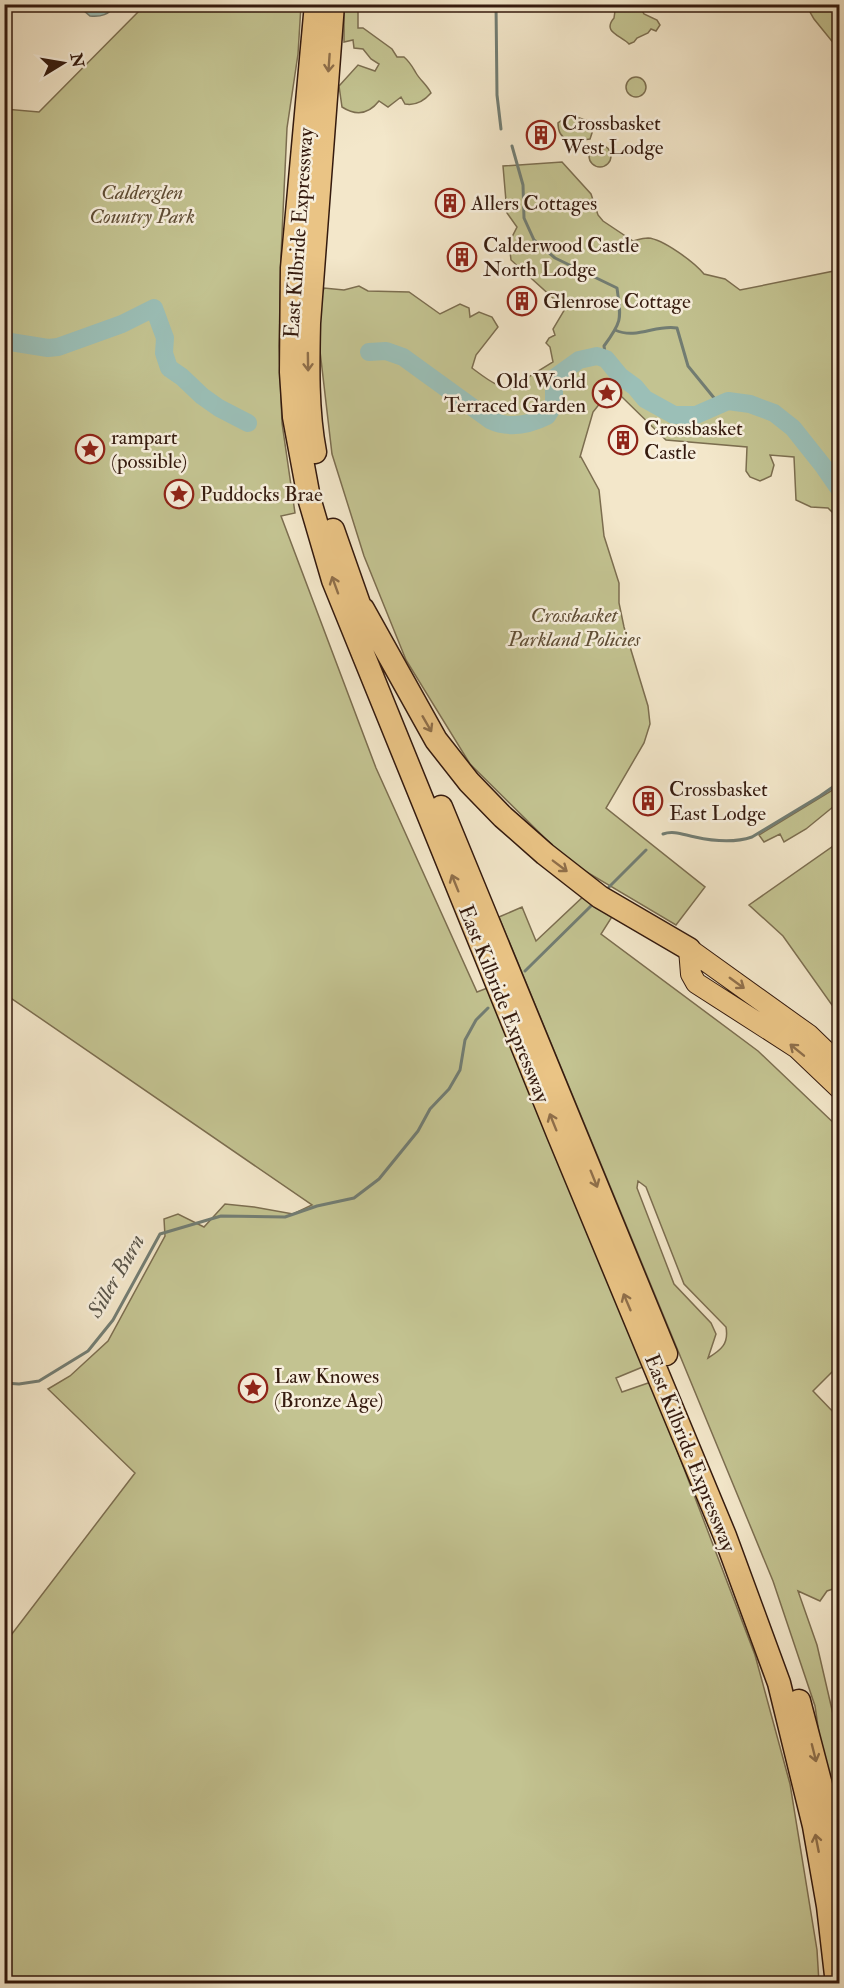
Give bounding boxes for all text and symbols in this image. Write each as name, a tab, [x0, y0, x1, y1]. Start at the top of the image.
north arrow	[33, 33, 93, 93]
text: N	[65, 50, 88, 70]
one-way arrow	[324, 52, 335, 72]
place label: Crossbasket West Lodge	[561, 110, 664, 161]
building icon: Crossbasket West Lodge	[525, 119, 557, 151]
street label: East Kilbride Expressway	[278, 126, 320, 339]
park label: Calderglen Country Park	[89, 179, 195, 230]
building icon: Allers Cottages	[434, 187, 466, 219]
place label: Allers Cottages	[470, 190, 597, 217]
place label: Calderwood Castle North Lodge	[483, 232, 639, 283]
building icon: Calderwood Castle North Lodge	[446, 241, 478, 273]
building icon: Glenrose Cottage	[506, 285, 538, 317]
place label: Glenrose Cottage	[543, 288, 691, 315]
one-way arrow	[302, 352, 314, 371]
place label: Old World Terraced Garden	[444, 368, 587, 419]
place icon: Old World Terraced Garden	[591, 377, 623, 409]
place label: Crossbasket Castle	[644, 415, 743, 466]
place label: rampart (possible)	[111, 424, 187, 475]
building icon: Crossbasket Castle	[607, 424, 639, 456]
place icon: rampart (possible)	[74, 433, 106, 465]
place icon: Puddocks Brae	[163, 478, 195, 510]
place label: Puddocks Brae	[200, 481, 323, 508]
one-way arrow	[329, 576, 340, 595]
park label: Crossbasket Parkland Policies	[507, 602, 642, 653]
one-way arrow	[422, 715, 434, 732]
place label: Crossbasket East Lodge	[669, 776, 768, 827]
building icon: Crossbasket East Lodge	[632, 785, 664, 817]
one-way arrow	[551, 859, 567, 872]
one-way arrow	[449, 874, 460, 893]
street label: East Kilbride Expressway	[452, 901, 556, 1108]
one-way arrow	[728, 977, 744, 989]
one-way arrow	[789, 1043, 805, 1056]
one-way arrow	[547, 1113, 558, 1132]
one-way arrow	[589, 1169, 600, 1188]
water label: Siller Burn	[80, 1229, 151, 1324]
one-way arrow	[621, 1293, 632, 1312]
street label: East Kilbride Expressway	[638, 1350, 742, 1557]
place label: Law Knowes (Bronze Age)	[274, 1363, 384, 1414]
place icon: Law Knowes (Bronze Age)	[237, 1372, 269, 1404]
one-way arrow	[808, 1743, 820, 1762]
one-way arrow	[811, 1833, 822, 1853]

